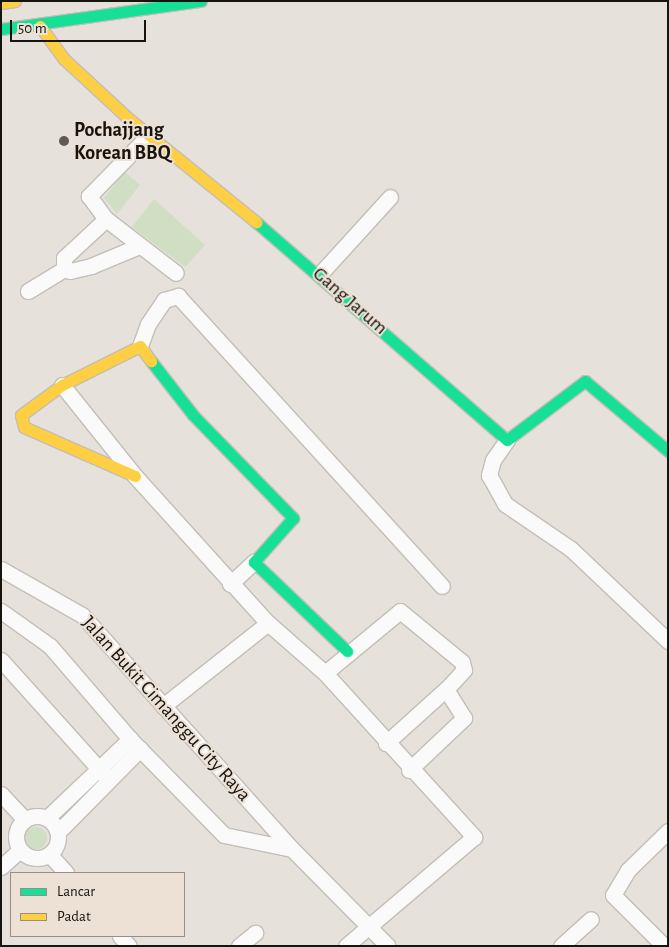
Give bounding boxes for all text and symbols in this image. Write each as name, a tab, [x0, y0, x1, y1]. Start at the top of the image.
scale bar	[12, 10, 149, 42]
text: 50 m	[18, 21, 47, 36]
place label: Pochajjang Korean BBQ	[74, 118, 171, 165]
marker: Pochajjang Korean BBQ	[58, 135, 70, 147]
street label: Gang Jarum	[308, 262, 392, 340]
street label: Jalan Bukit Cimanggu City Raya	[76, 611, 256, 807]
legend	[10, 872, 185, 937]
text: Lancar	[57, 884, 95, 899]
text: Padat	[57, 909, 91, 924]

